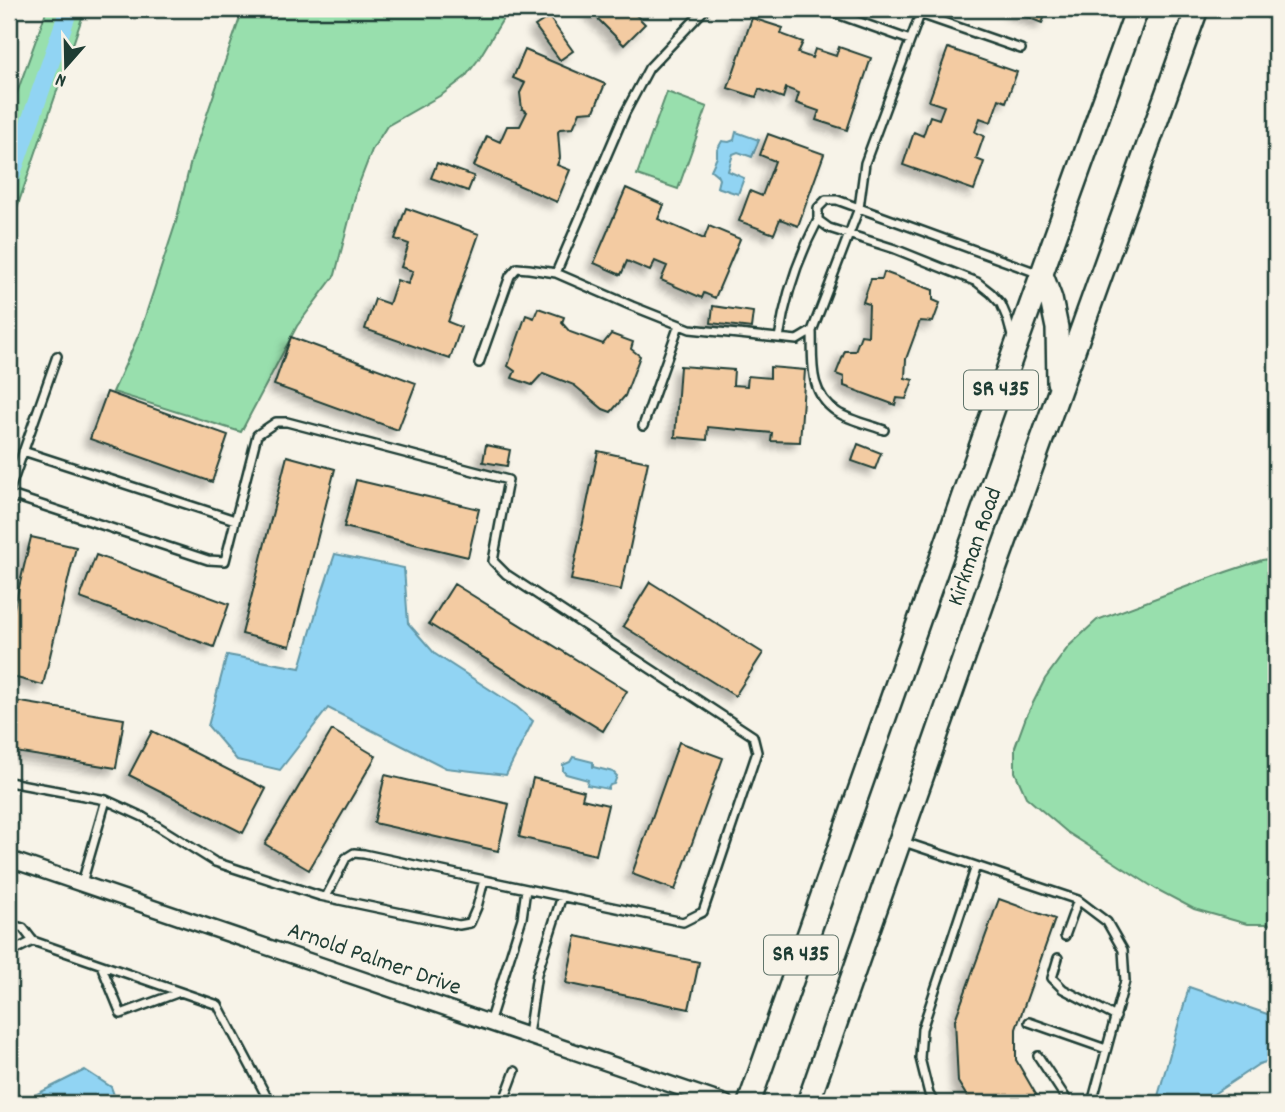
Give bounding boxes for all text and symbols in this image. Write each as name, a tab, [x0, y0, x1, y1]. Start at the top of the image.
north arrow	[32, 32, 102, 102]
text: N	[52, 64, 70, 93]
road number: SR 435	[964, 370, 1038, 410]
street label: Kirkman Road	[940, 483, 1012, 611]
street label: Arnold Palmer Drive	[283, 914, 465, 1006]
road number: SR 435	[764, 936, 838, 974]

